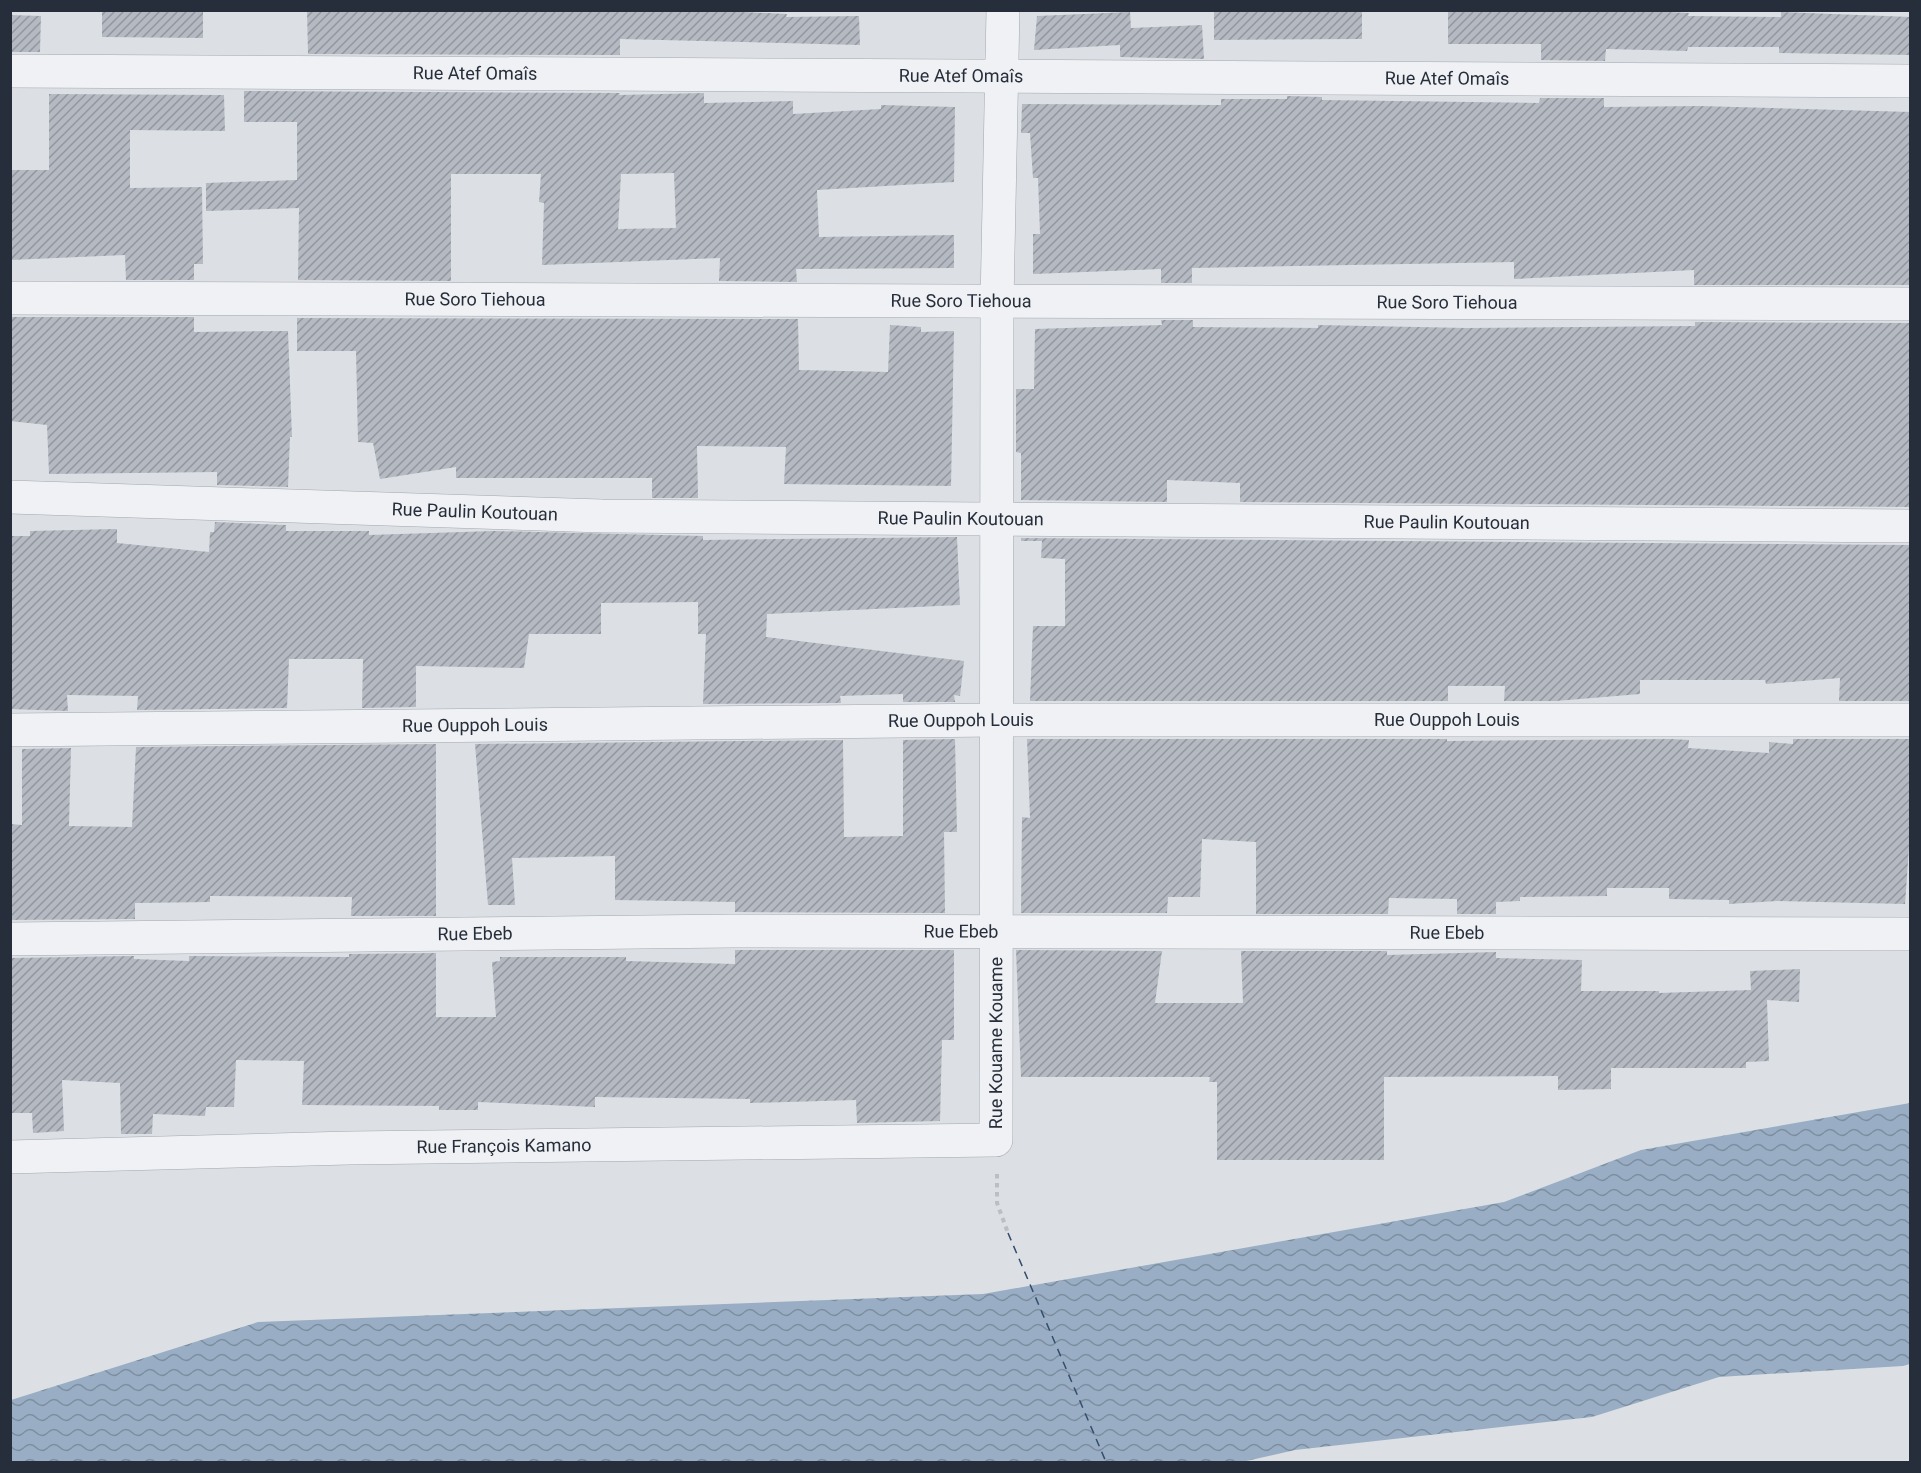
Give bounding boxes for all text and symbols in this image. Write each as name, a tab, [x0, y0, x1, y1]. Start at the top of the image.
street label: Rue Atef Omaîs	[413, 62, 537, 84]
street label: Rue Atef Omaîs	[899, 65, 1023, 86]
street label: Rue Atef Omaîs	[1385, 67, 1509, 89]
street label: Rue Soro Tiehoua	[404, 288, 546, 310]
street label: Rue Soro Tiehoua	[890, 290, 1031, 311]
street label: Rue Soro Tiehoua	[1376, 291, 1517, 313]
street label: Rue Paulin Koutouan	[391, 498, 558, 525]
street label: Rue Paulin Koutouan	[878, 507, 1044, 529]
street label: Rue Paulin Koutouan	[1364, 511, 1530, 533]
street label: Rue Ouppoh Louis	[888, 709, 1034, 731]
street label: Rue Ouppoh Louis	[1374, 709, 1520, 730]
street label: Rue Ouppoh Louis	[402, 714, 548, 736]
street label: Rue Ebeb	[923, 920, 999, 942]
street label: Rue Ebeb	[437, 922, 513, 944]
street label: Rue Ebeb	[1409, 922, 1485, 943]
street label: Rue Kouame Kouame	[985, 957, 1006, 1129]
street label: Rue François Kamano	[416, 1134, 592, 1157]

